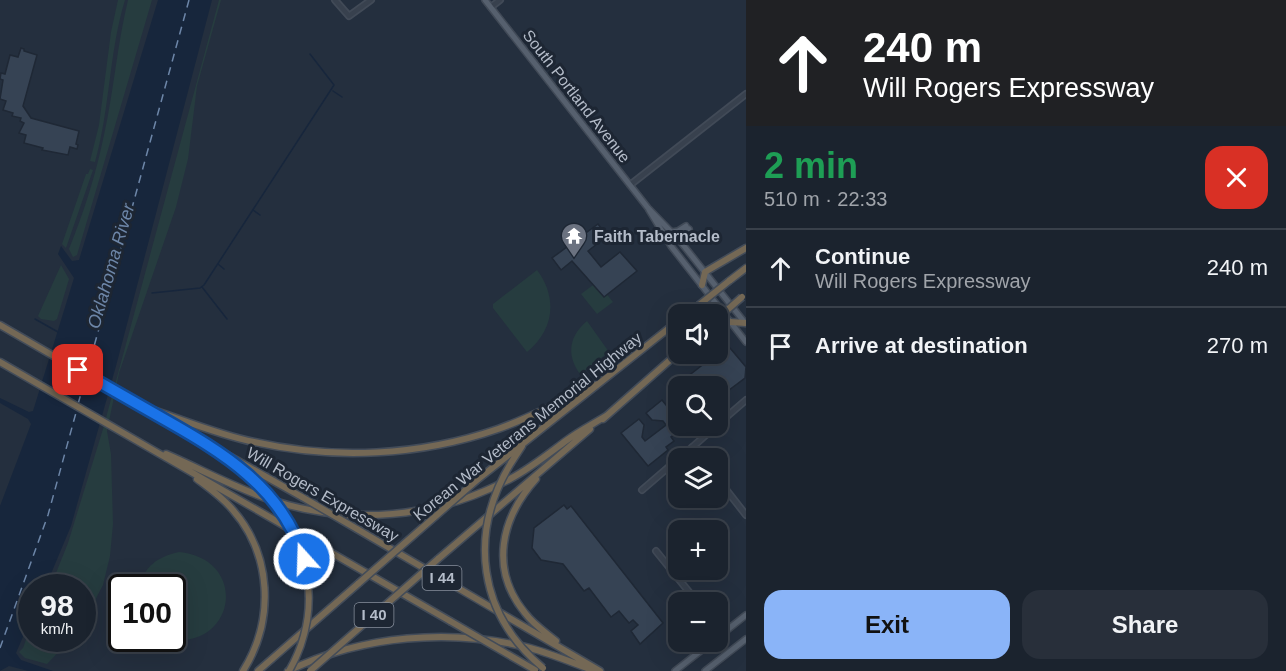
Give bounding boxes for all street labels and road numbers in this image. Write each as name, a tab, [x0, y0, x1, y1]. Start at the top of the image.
street label: South Portland Avenue	[520, 27, 634, 166]
street label: Korean War Veterans Memorial Highway	[410, 329, 645, 524]
street label: Will Rogers Expressway	[244, 444, 402, 545]
road number: I 44	[422, 566, 462, 590]
road number: I 40	[354, 603, 394, 627]

